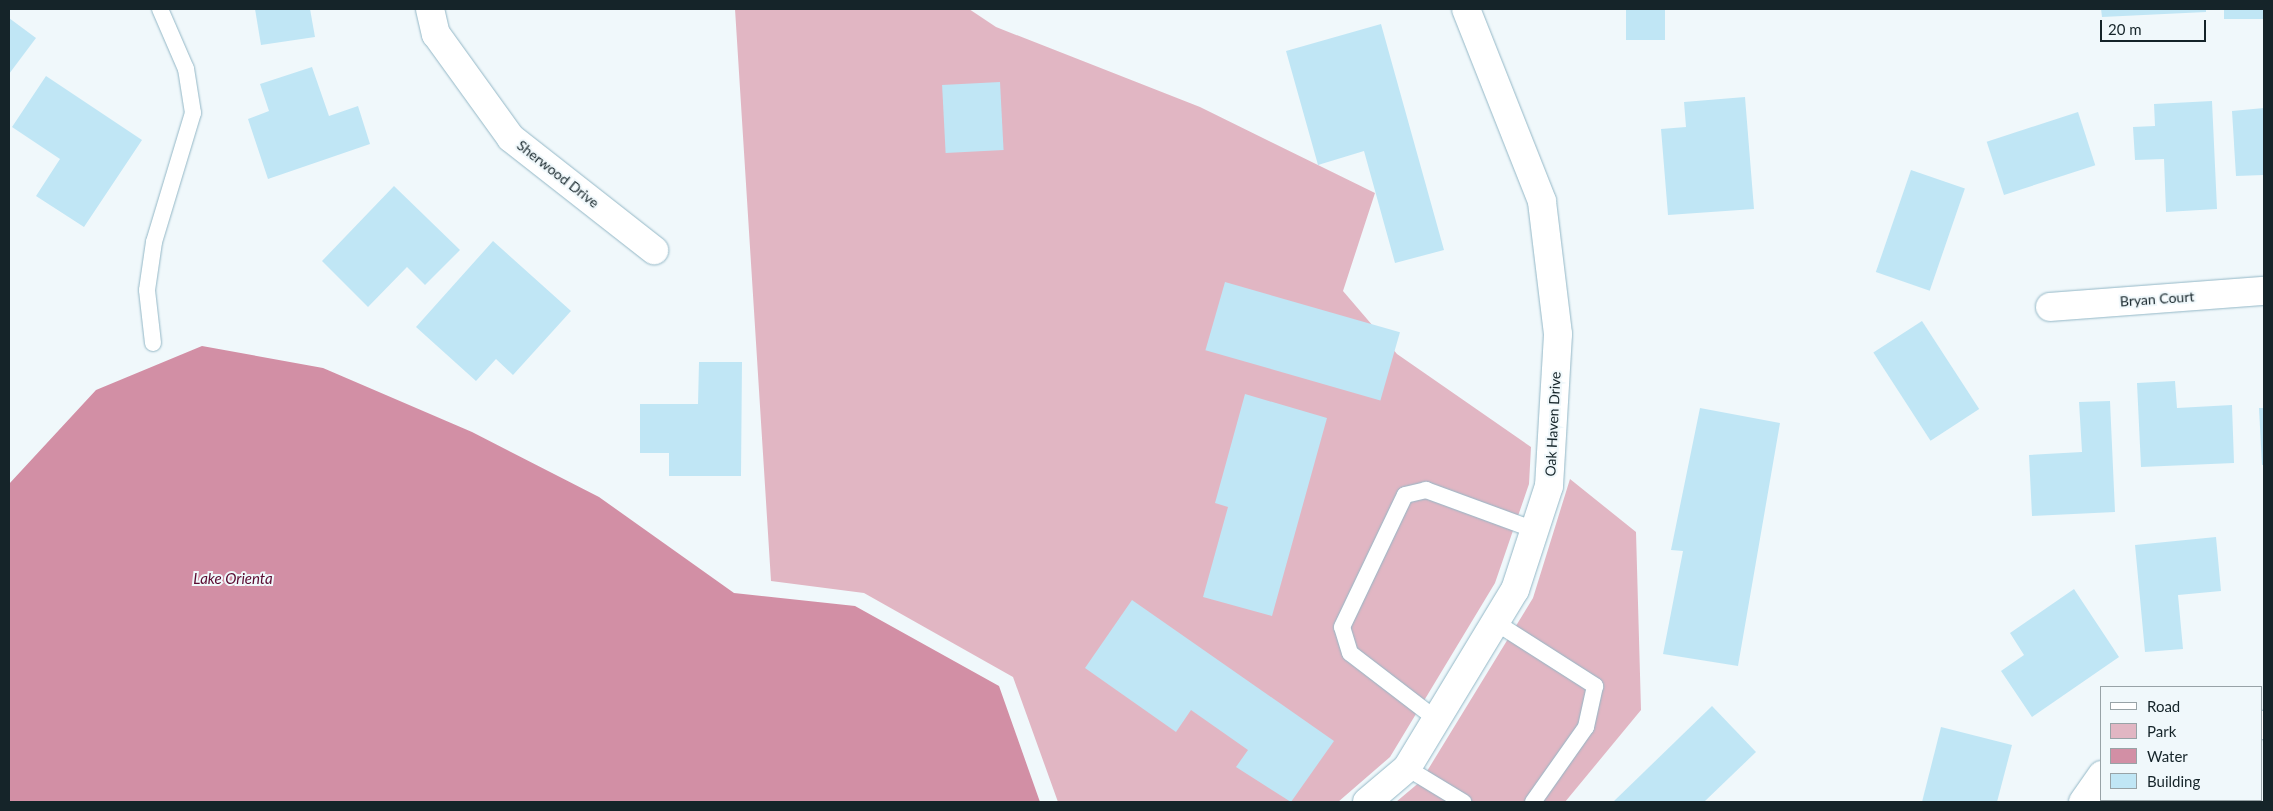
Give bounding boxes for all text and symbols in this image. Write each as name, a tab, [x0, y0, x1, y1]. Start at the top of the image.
scale bar	[2103, 10, 2209, 42]
text: 20 m	[2108, 20, 2142, 38]
street label: Sherwood Drive	[514, 137, 602, 211]
street label: Bryan Court	[2119, 288, 2195, 310]
street label: Oak Haven Drive	[1542, 371, 1564, 477]
water label: Lake Orienta	[193, 570, 273, 588]
legend	[2100, 686, 2263, 801]
text: Road	[2147, 697, 2180, 715]
text: Park	[2147, 722, 2176, 740]
text: Water	[2147, 747, 2188, 765]
text: Building	[2147, 772, 2200, 790]

